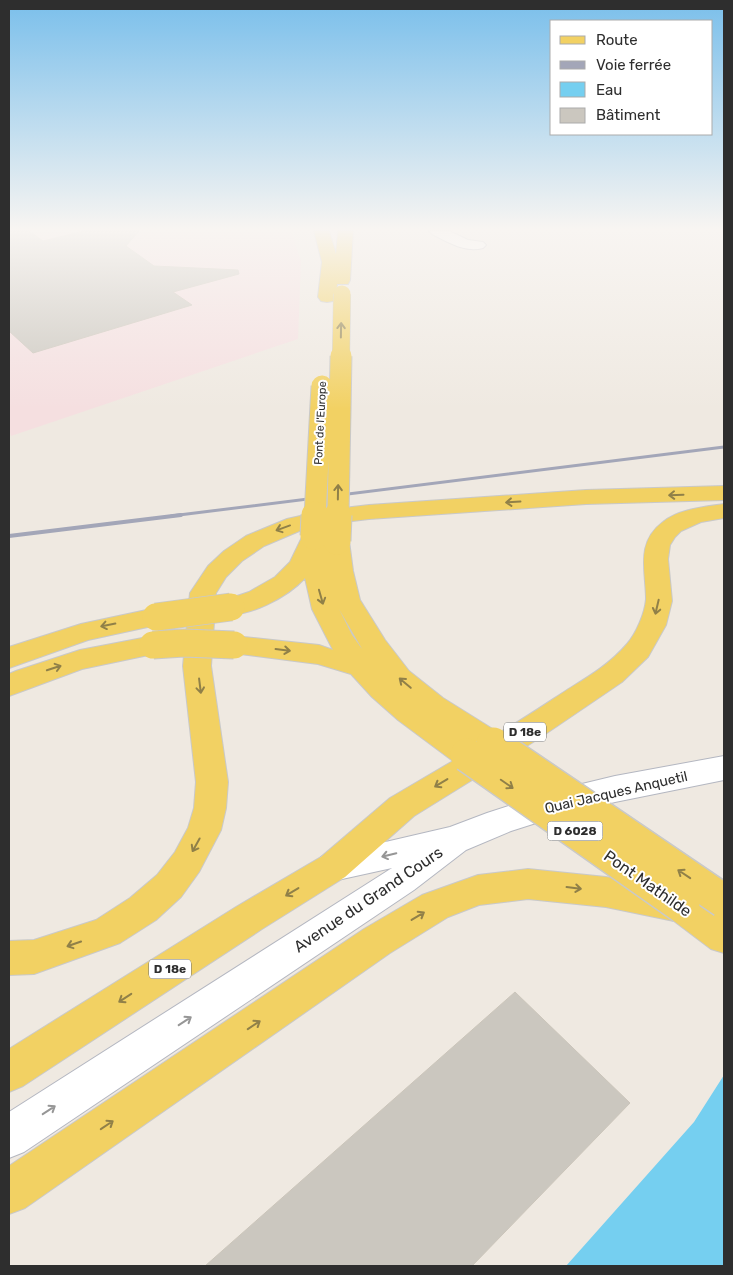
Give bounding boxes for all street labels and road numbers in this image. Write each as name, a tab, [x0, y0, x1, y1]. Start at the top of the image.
street label: Pont de l'Europe	[312, 381, 329, 465]
road number: D 18e	[504, 722, 546, 742]
street label: Quai Jacques Anquetil	[543, 768, 689, 817]
road number: D 6028	[548, 821, 602, 840]
street label: Avenue du Grand Cours	[290, 842, 446, 956]
street label: Pont Mathilde	[600, 846, 695, 921]
road number: D 18e	[149, 960, 191, 979]

